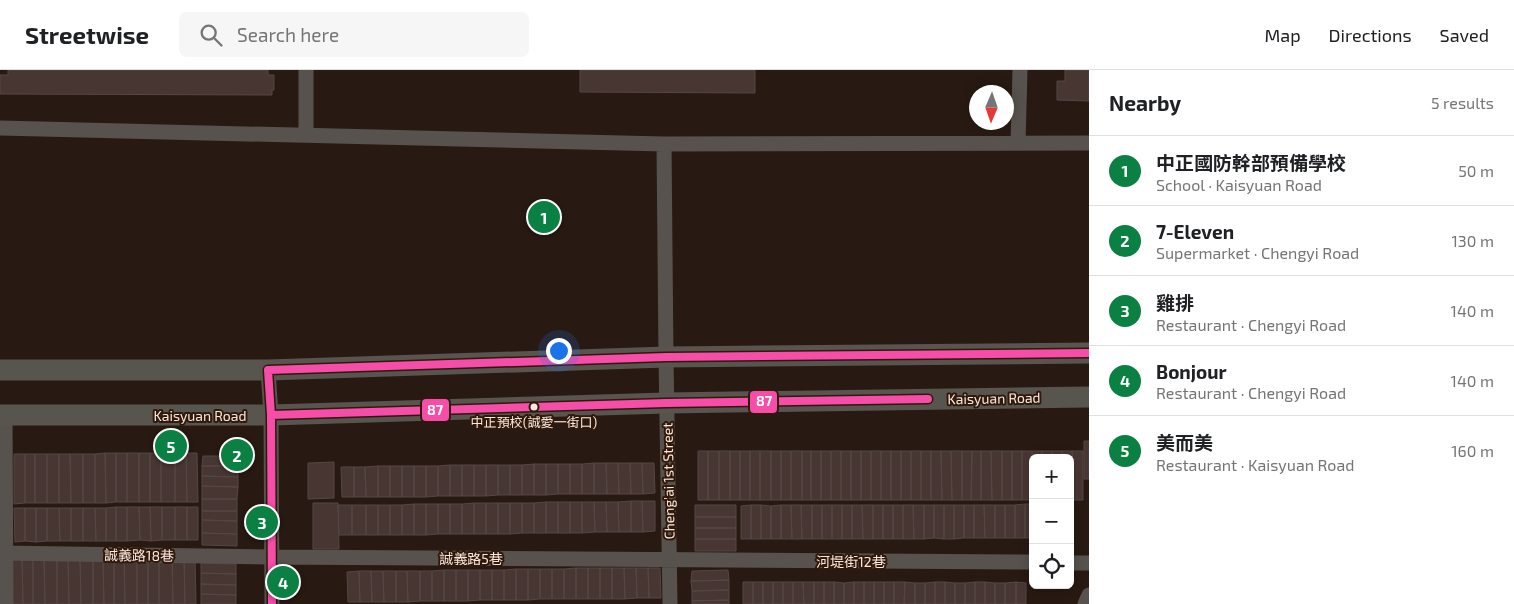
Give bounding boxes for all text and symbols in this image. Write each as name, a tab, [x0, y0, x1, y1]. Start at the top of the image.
search box	[179, 12, 529, 57]
text: Streetwise	[25, 20, 149, 49]
icon: search	[197, 21, 225, 49]
text: Search here	[237, 23, 339, 46]
text: Map	[1264, 24, 1301, 46]
text: Directions	[1329, 24, 1412, 46]
text: Saved	[1440, 24, 1489, 46]
north arrow	[969, 85, 1014, 130]
text: Nearby	[1109, 90, 1181, 115]
text: 5 results	[1431, 93, 1494, 112]
text: 中正國防幹部預備學校	[1156, 151, 1346, 174]
text: 1	[1122, 161, 1128, 180]
text: 50 m	[1458, 161, 1494, 180]
text: School · Kaisyuan Road	[1156, 175, 1322, 194]
pin: 1	[528, 198, 560, 236]
text: 7-Eleven	[1156, 220, 1234, 243]
text: 2	[1120, 231, 1130, 250]
text: 130 m	[1452, 231, 1494, 250]
text: Supermarket · Chengyi Road	[1156, 243, 1359, 262]
text: 雞排	[1156, 291, 1194, 314]
text: 3	[1120, 301, 1130, 320]
text: 140 m	[1451, 301, 1494, 320]
text: Restaurant · Chengyi Road	[1156, 315, 1346, 334]
your location	[546, 338, 572, 364]
text: Bonjour	[1156, 360, 1227, 383]
text: 4	[1120, 371, 1130, 390]
text: 140 m	[1451, 371, 1494, 390]
text: Restaurant · Chengyi Road	[1156, 383, 1346, 402]
street label: Kaisyuan Road	[947, 389, 1041, 407]
line badge: 87	[749, 390, 778, 414]
text: 87	[756, 392, 773, 409]
line badge: 87	[421, 398, 450, 422]
text: 87	[427, 401, 444, 418]
marker: 中正預校(誠愛一街口)	[529, 402, 539, 412]
street label: Kaisyuan Road	[153, 407, 247, 424]
place label: 中正預校(誠愛一街口)	[471, 414, 597, 430]
street label: Cheng'ai 1st Street	[658, 422, 678, 540]
pin: 5	[155, 427, 187, 465]
text: 美而美	[1156, 431, 1213, 454]
pin: 2	[221, 436, 253, 474]
text: 5	[1121, 441, 1129, 460]
text: 160 m	[1451, 441, 1494, 460]
map controls	[1029, 454, 1074, 589]
button: +	[1029, 454, 1074, 499]
text: Restaurant · Kaisyuan Road	[1156, 455, 1354, 474]
button: −	[1029, 499, 1074, 544]
pin: 3	[246, 503, 278, 541]
button: locate	[1029, 544, 1074, 589]
street label: 誠義路18巷	[104, 546, 174, 564]
street label: 誠義路5巷	[439, 550, 503, 567]
street label: 河堤街12巷	[816, 553, 886, 570]
pin: 4	[267, 563, 299, 601]

